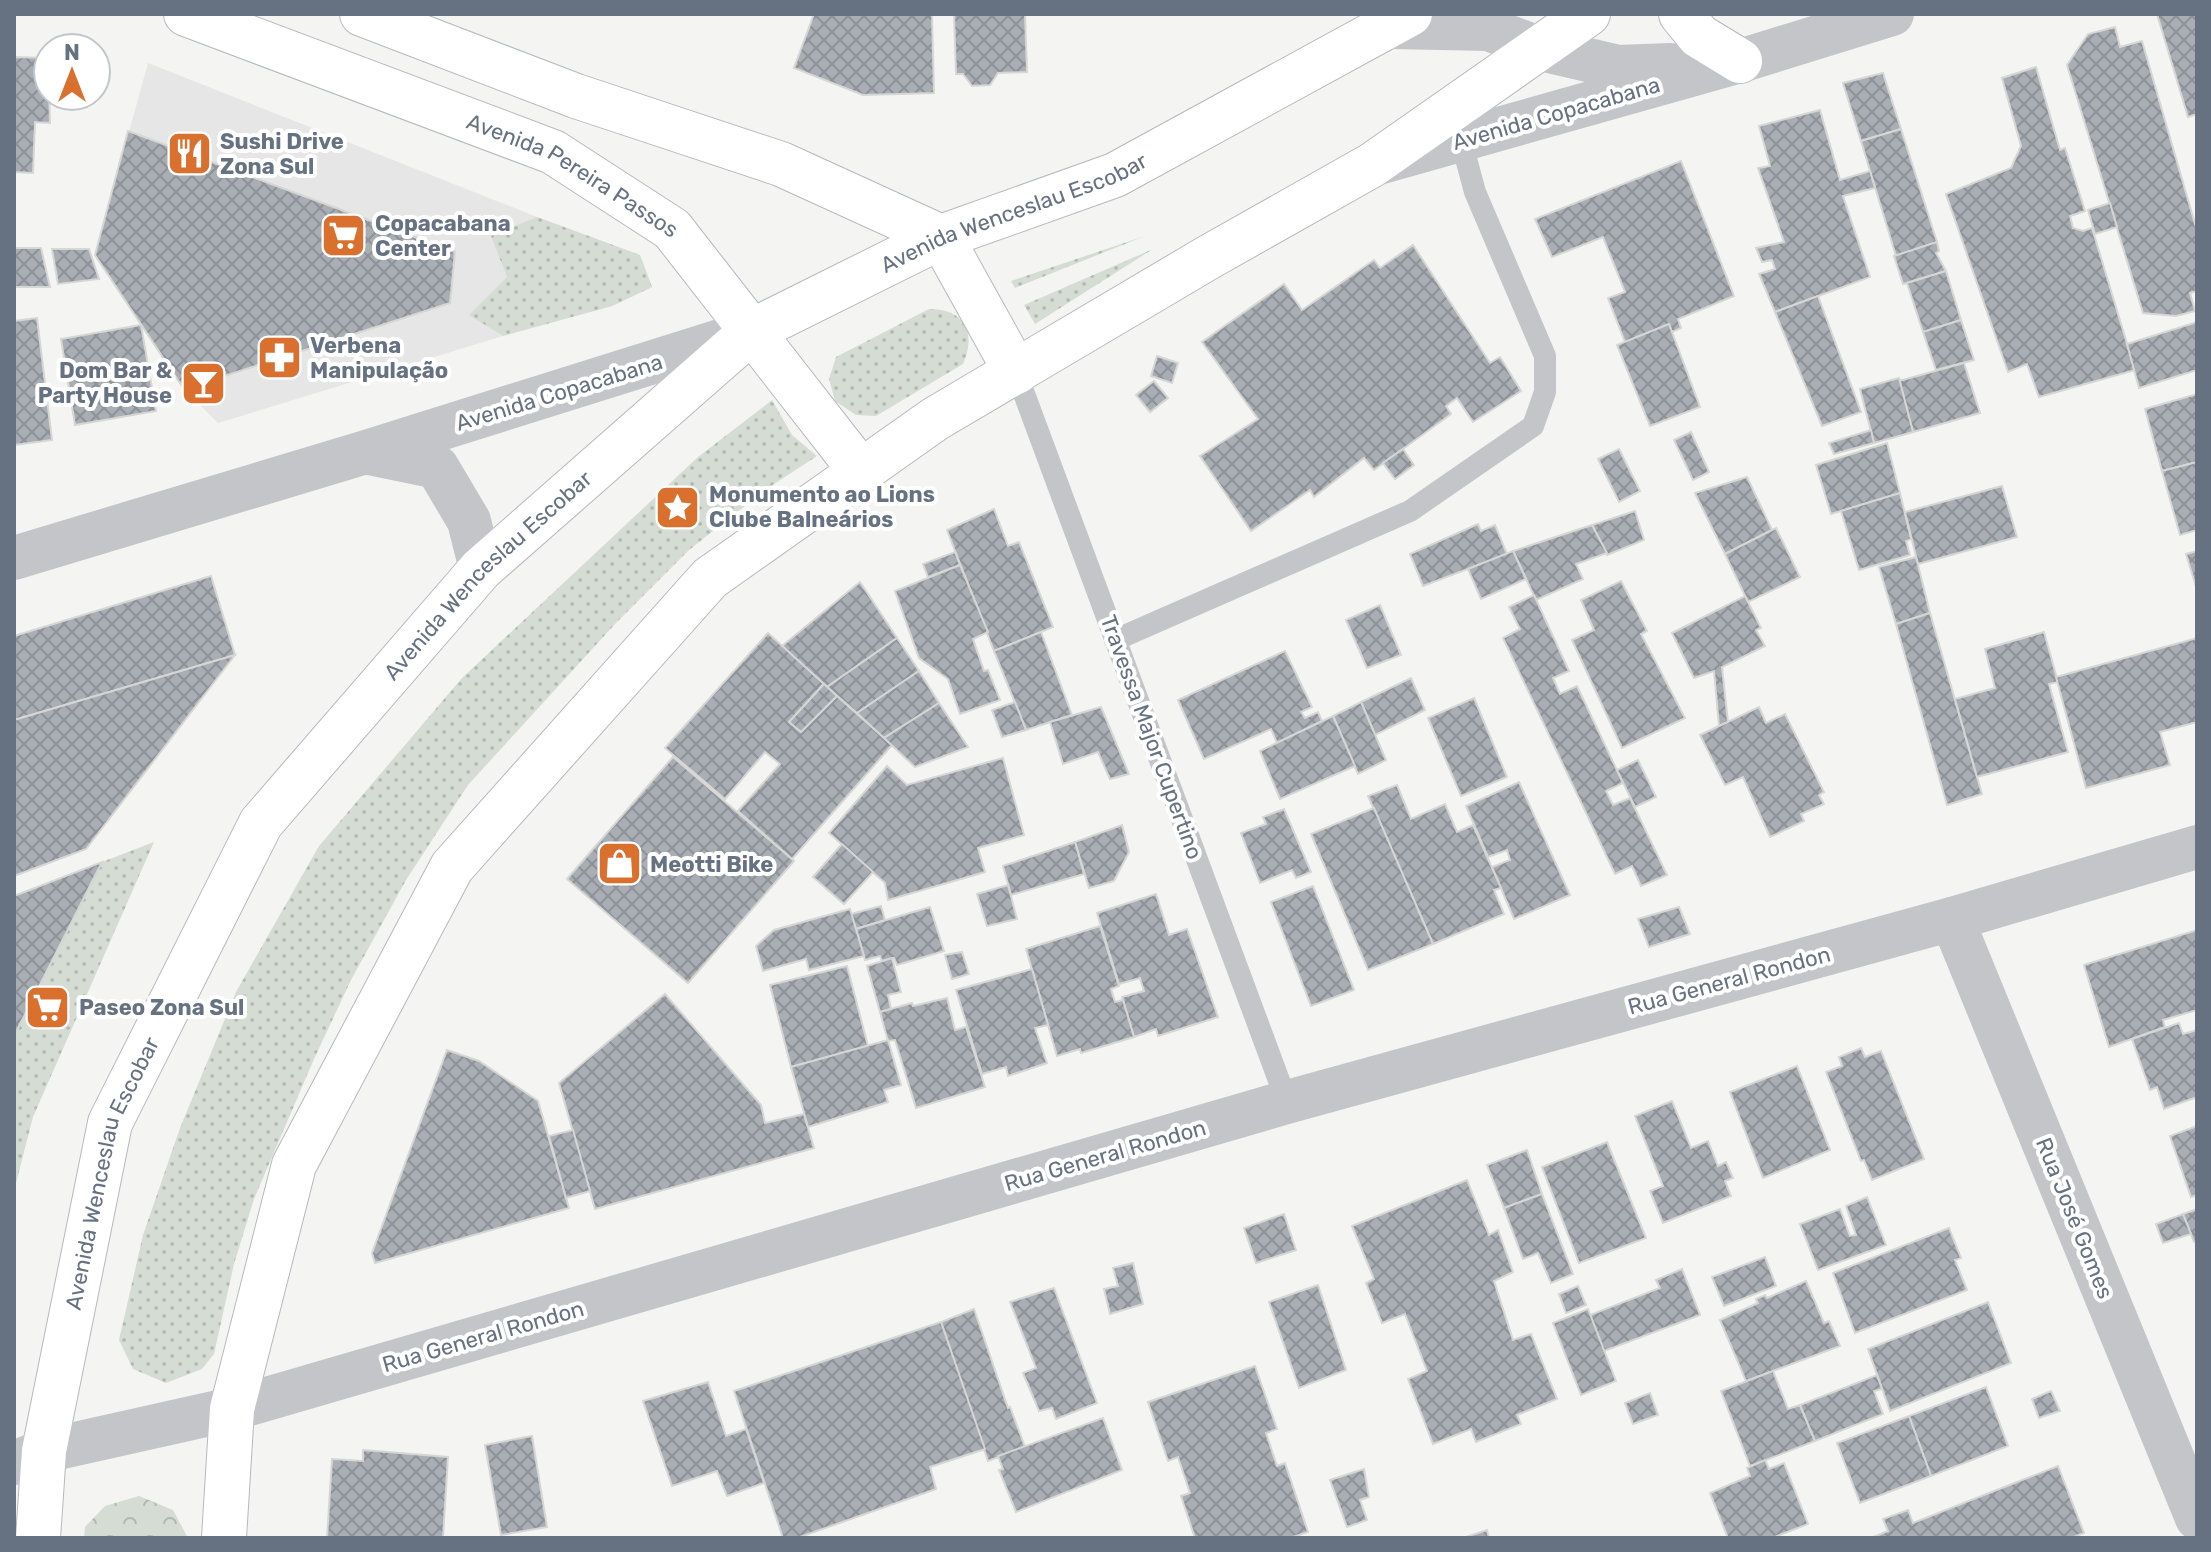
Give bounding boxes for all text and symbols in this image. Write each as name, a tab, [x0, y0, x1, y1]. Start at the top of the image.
north arrow	[32, 32, 112, 112]
text: N	[64, 39, 80, 66]
street label: Avenida Copacabana	[1449, 71, 1663, 156]
street label: Avenida Pereira Passos	[463, 108, 683, 244]
place label: Sushi Drive Zona Sul	[220, 128, 344, 180]
restaurant icon: Sushi Drive Zona Sul	[165, 130, 213, 178]
street label: Avenida Wenceslau Escobar	[876, 147, 1152, 279]
place label: Copacabana Center	[375, 210, 511, 262]
supermarket icon: Copacabana Center	[320, 212, 368, 260]
place label: Verbena Manipulação	[310, 332, 448, 384]
pharmacy icon: Verbena Manipulação	[255, 334, 303, 382]
street label: Avenida Copacabana	[452, 348, 666, 437]
place label: Dom Bar & Party House	[38, 357, 172, 409]
bar icon: Dom Bar & Party House	[179, 359, 227, 407]
street label: Avenida Wenceslau Escobar	[378, 465, 598, 686]
place label: Monumento ao Lions Clube Balneários	[709, 481, 935, 533]
place icon: Monumento ao Lions Clube Balneários	[654, 483, 702, 531]
street label: Travessa Major Cupertino	[1095, 611, 1208, 863]
shop icon: Meotti Bike	[595, 840, 643, 888]
place label: Meotti Bike	[650, 851, 773, 878]
street label: Rua General Rondon	[1625, 940, 1833, 1021]
supermarket icon: Paseo Zona Sul	[24, 983, 72, 1031]
place label: Paseo Zona Sul	[79, 994, 244, 1021]
street label: Avenida Wenceslau Escobar	[60, 1032, 165, 1312]
street label: Rua General Rondon	[1001, 1114, 1209, 1197]
street label: Rua José Gomes	[2030, 1134, 2119, 1303]
street label: Rua General Rondon	[379, 1295, 587, 1378]

